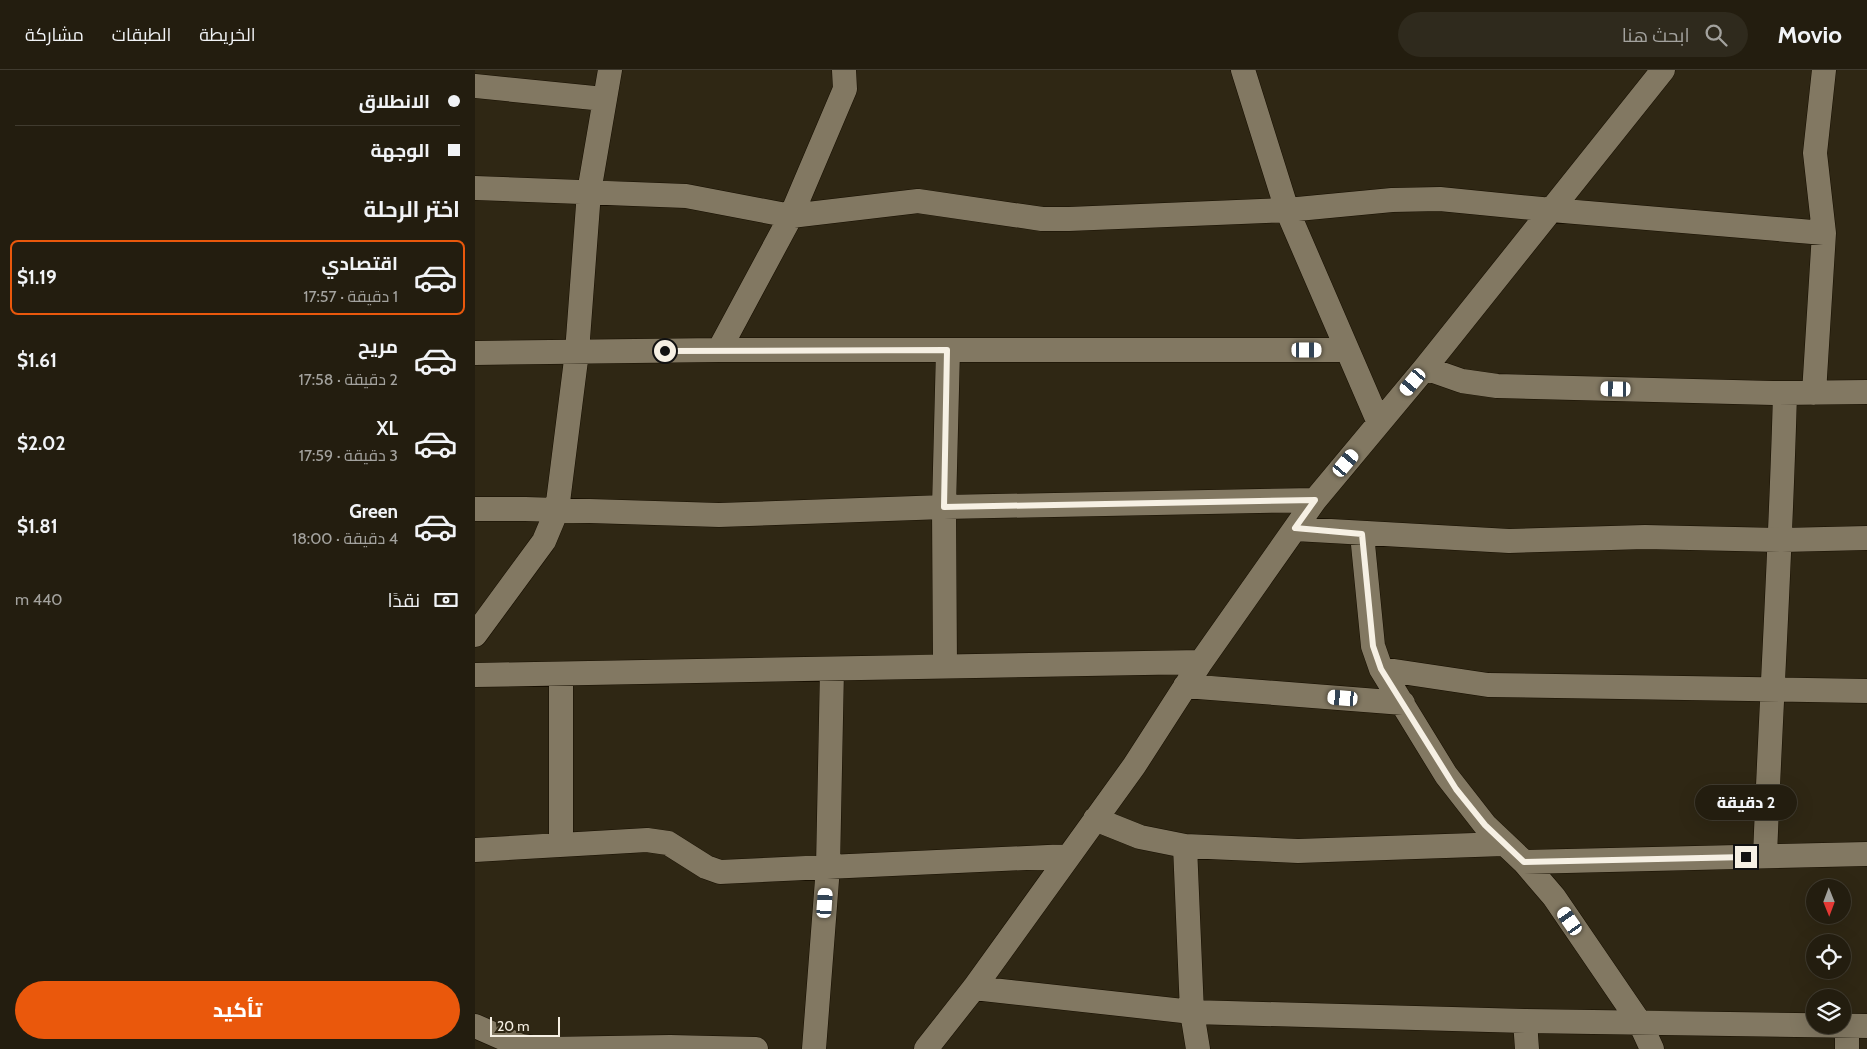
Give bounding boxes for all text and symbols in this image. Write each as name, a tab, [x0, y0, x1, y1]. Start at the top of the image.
search box	[1398, 12, 1748, 57]
text: Movio	[1778, 20, 1842, 49]
icon: search	[1702, 21, 1730, 49]
text: مشاركة	[25, 24, 84, 46]
text: الطبقات	[112, 24, 171, 46]
text: الخريطة	[199, 24, 256, 46]
text: ابحث هنا	[1622, 24, 1690, 47]
text: الانطلاق	[359, 90, 430, 113]
text: الوجهة	[370, 139, 430, 162]
text: اختر الرحلة	[364, 196, 460, 223]
text: اقتصادي	[322, 252, 398, 275]
icon: car	[413, 255, 458, 300]
text: $1.19	[17, 266, 57, 289]
text: 1 دقيقة · 17:57	[303, 287, 398, 306]
text: مريح	[358, 335, 398, 358]
icon: car	[413, 338, 458, 383]
route start	[654, 340, 676, 362]
car	[1292, 343, 1322, 358]
text: $1.61	[17, 349, 57, 372]
car	[1397, 366, 1428, 398]
text: 2 دقيقة · 17:58	[298, 370, 398, 389]
car	[1600, 381, 1631, 397]
text: XL	[377, 417, 398, 440]
icon: car	[413, 421, 458, 466]
text: $2.02	[17, 432, 66, 455]
text: 3 دقيقة · 17:59	[299, 446, 398, 465]
car	[1330, 447, 1361, 479]
text: Green	[349, 500, 398, 523]
icon: car	[413, 504, 458, 549]
text: $1.81	[17, 515, 58, 538]
text: 4 دقيقة · 18:00	[292, 529, 398, 548]
icon: cash	[432, 586, 460, 614]
text: نقدًا	[388, 589, 420, 612]
text: 440 m	[15, 590, 62, 609]
car	[1327, 689, 1358, 707]
callout: 2 دقيقة	[1695, 784, 1797, 820]
text: 2 دقيقة	[1717, 793, 1775, 812]
route end	[1735, 846, 1757, 868]
north arrow	[1806, 879, 1851, 924]
map controls	[1806, 879, 1851, 1034]
car	[816, 888, 833, 918]
car	[1555, 904, 1584, 938]
button: locate	[1806, 934, 1851, 979]
button: تأكيد	[15, 981, 460, 1039]
button: layers	[1806, 989, 1851, 1034]
scale bar	[490, 1014, 560, 1037]
text: 20 m	[497, 1017, 530, 1035]

